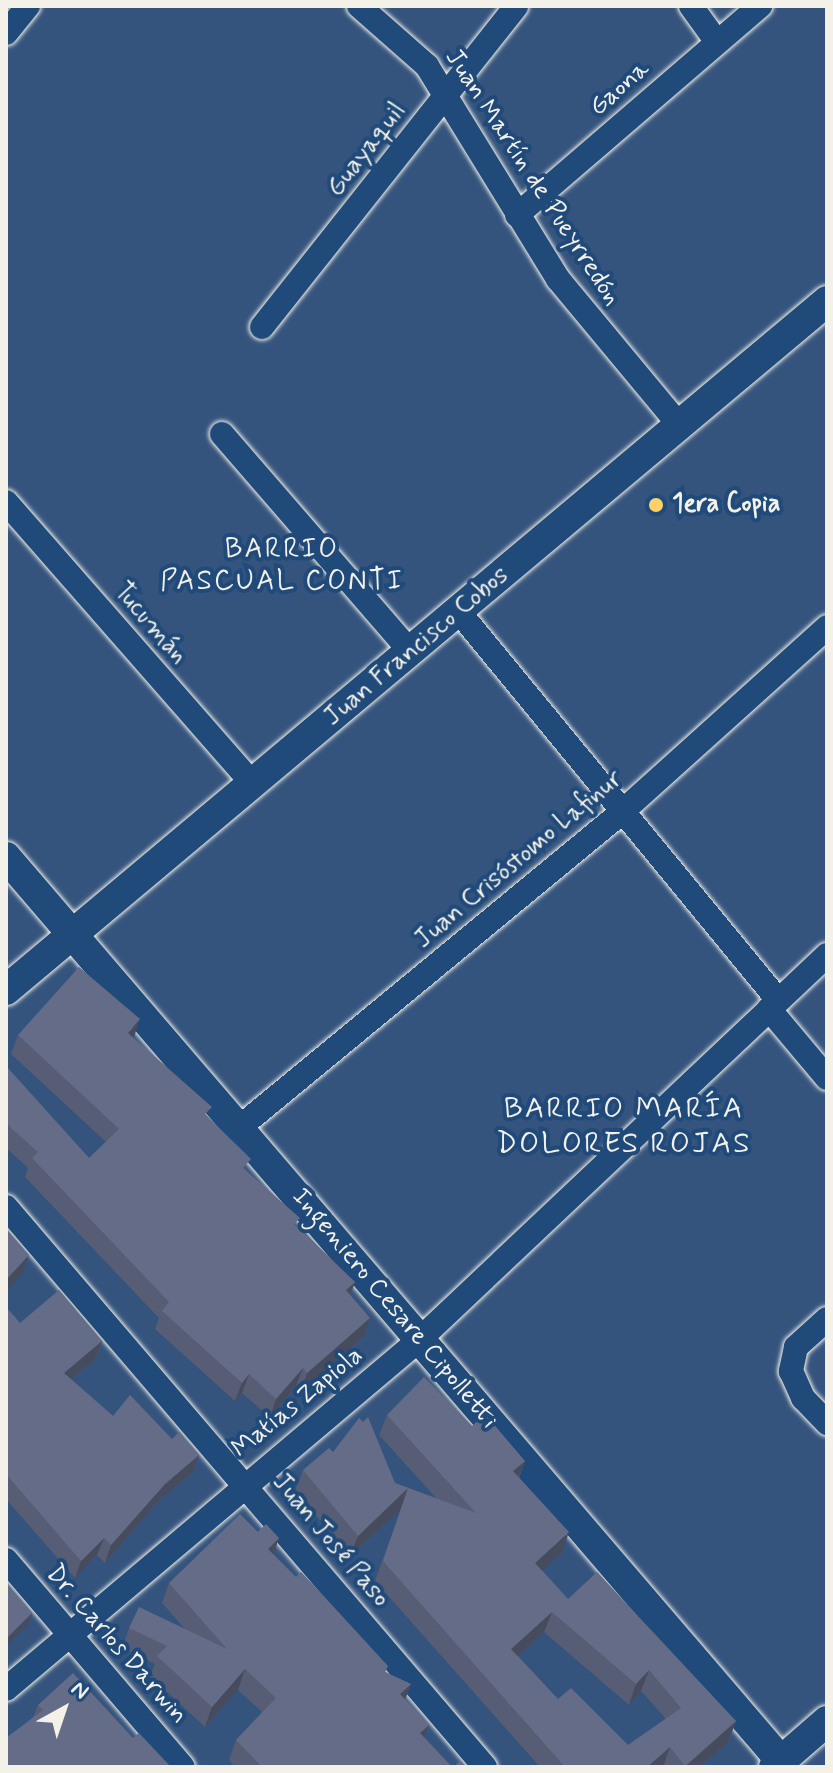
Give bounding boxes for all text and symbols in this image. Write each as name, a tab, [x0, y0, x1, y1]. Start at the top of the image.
street label: Juan Martín de Pueyrredón	[437, 43, 627, 313]
street label: Gaona	[584, 54, 656, 124]
street label: Guayaquil	[321, 97, 413, 203]
place label: 1era Copia	[672, 489, 789, 521]
marker: 1era Copia	[647, 496, 665, 514]
district label: BARRIO PASCUAL CONTI	[160, 533, 404, 599]
street label: Juan Francisco Cobos	[315, 558, 519, 736]
street label: Tucumán	[106, 577, 194, 671]
street label: Juan Crisóstomo Lafinur	[408, 764, 630, 956]
district label: BARRIO MARÍA DOLORES ROJAS	[497, 1091, 751, 1162]
street label: Ingeniero Cesare Cipolletti	[284, 1182, 504, 1436]
street label: Matías Zapiola	[225, 1340, 371, 1466]
street label: Juan José Paso	[265, 1467, 395, 1615]
street label: Dr. Carlos Darwin	[39, 1559, 193, 1731]
north arrow	[24, 1669, 104, 1749]
text: N	[65, 1675, 94, 1706]

